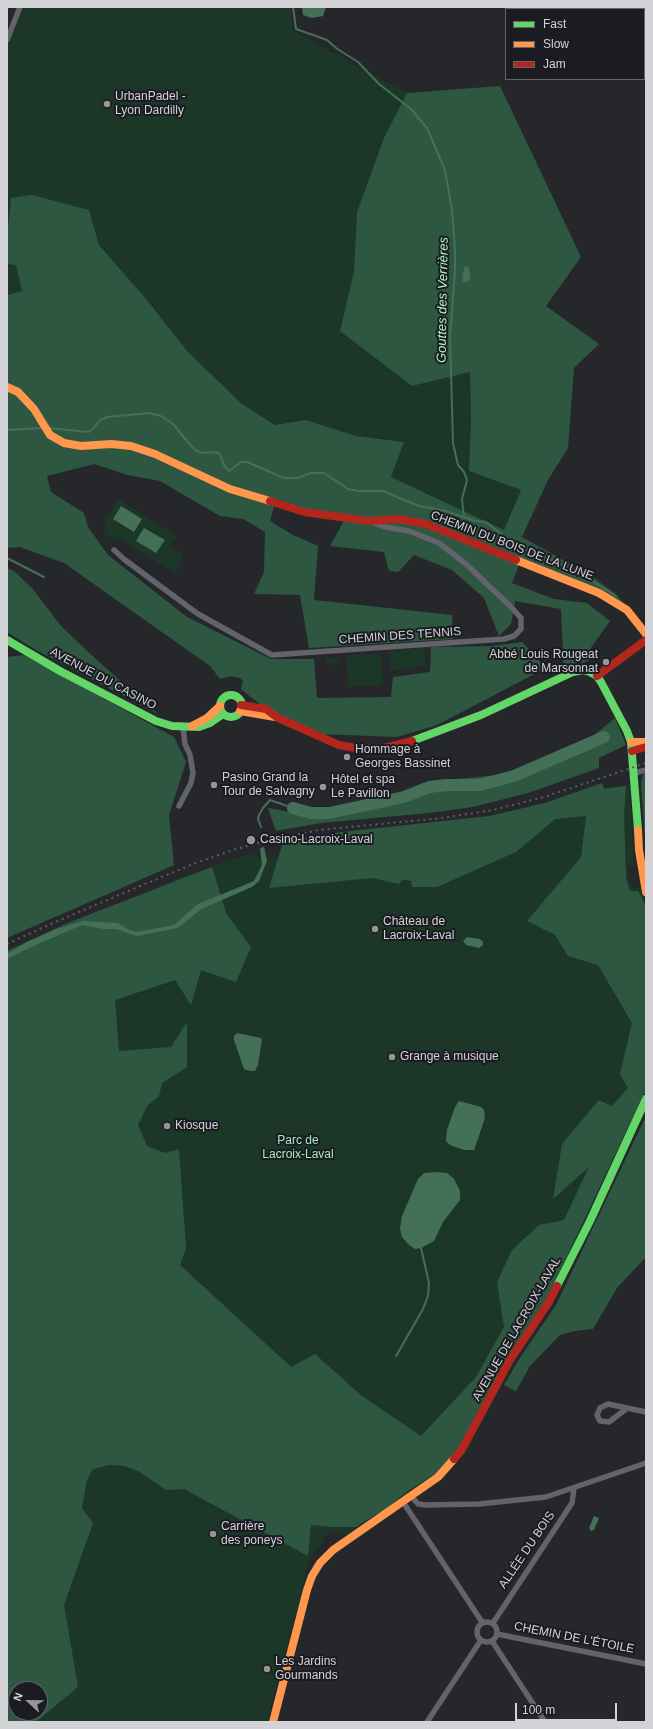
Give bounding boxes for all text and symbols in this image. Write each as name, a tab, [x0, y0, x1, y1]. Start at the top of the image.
legend	[505, 8, 645, 80]
text: Fast	[543, 17, 566, 31]
text: Slow	[543, 37, 569, 51]
text: Jam	[543, 57, 566, 71]
place label: UrbanPadel - Lyon Dardilly	[115, 90, 186, 118]
marker: UrbanPadel - Lyon Dardilly	[102, 99, 112, 109]
water label: Gouttes des Verrières	[434, 237, 452, 363]
street label: CHEMIN DU BOIS DE LA LUNE	[428, 508, 596, 584]
street label: CHEMIN DES TENNIS	[338, 625, 462, 647]
street label: AVENUE DU CASINO	[47, 645, 159, 713]
place label: Abbé Louis Rougeat de Marsonnat	[489, 648, 598, 676]
marker: Abbé Louis Rougeat de Marsonnat	[601, 657, 611, 667]
place label: Hommage à Georges Bassinet	[355, 743, 450, 771]
marker: Hommage à Georges Bassinet	[342, 752, 352, 762]
place label: Pasino Grand la Tour de Salvagny	[222, 771, 315, 799]
place label: Hôtel et spa Le Pavillon	[331, 773, 395, 801]
marker: Pasino Grand la Tour de Salvagny	[209, 780, 219, 790]
marker: Hôtel et spa Le Pavillon	[318, 782, 328, 792]
place label: Casino-Lacroix-Laval	[260, 833, 373, 847]
marker: Casino-Lacroix-Laval	[245, 834, 257, 846]
place label: Château de Lacroix-Laval	[383, 915, 454, 943]
marker: Château de Lacroix-Laval	[370, 924, 380, 934]
place label: Grange à musique	[400, 1050, 499, 1064]
marker: Grange à musique	[387, 1052, 397, 1062]
place label: Kiosque	[175, 1119, 218, 1133]
marker: Kiosque	[162, 1121, 172, 1131]
park label: Parc de Lacroix-Laval	[262, 1134, 334, 1162]
street label: AVENUE DE LACROIX-LAVAL	[470, 1254, 564, 1404]
street label: ALLÉE DU BOIS	[496, 1509, 558, 1591]
place label: Carrière des poneys	[221, 1520, 282, 1548]
marker: Carrière des poneys	[208, 1529, 218, 1539]
street label: CHEMIN DE L'ÉTOILE	[513, 1619, 635, 1657]
place label: Les Jardins Gourmands	[275, 1655, 338, 1683]
marker: Les Jardins Gourmands	[262, 1664, 272, 1674]
north arrow	[8, 1681, 48, 1721]
text: N	[11, 1691, 25, 1703]
scale bar	[517, 1695, 619, 1721]
text: 100 m	[522, 1703, 555, 1717]

